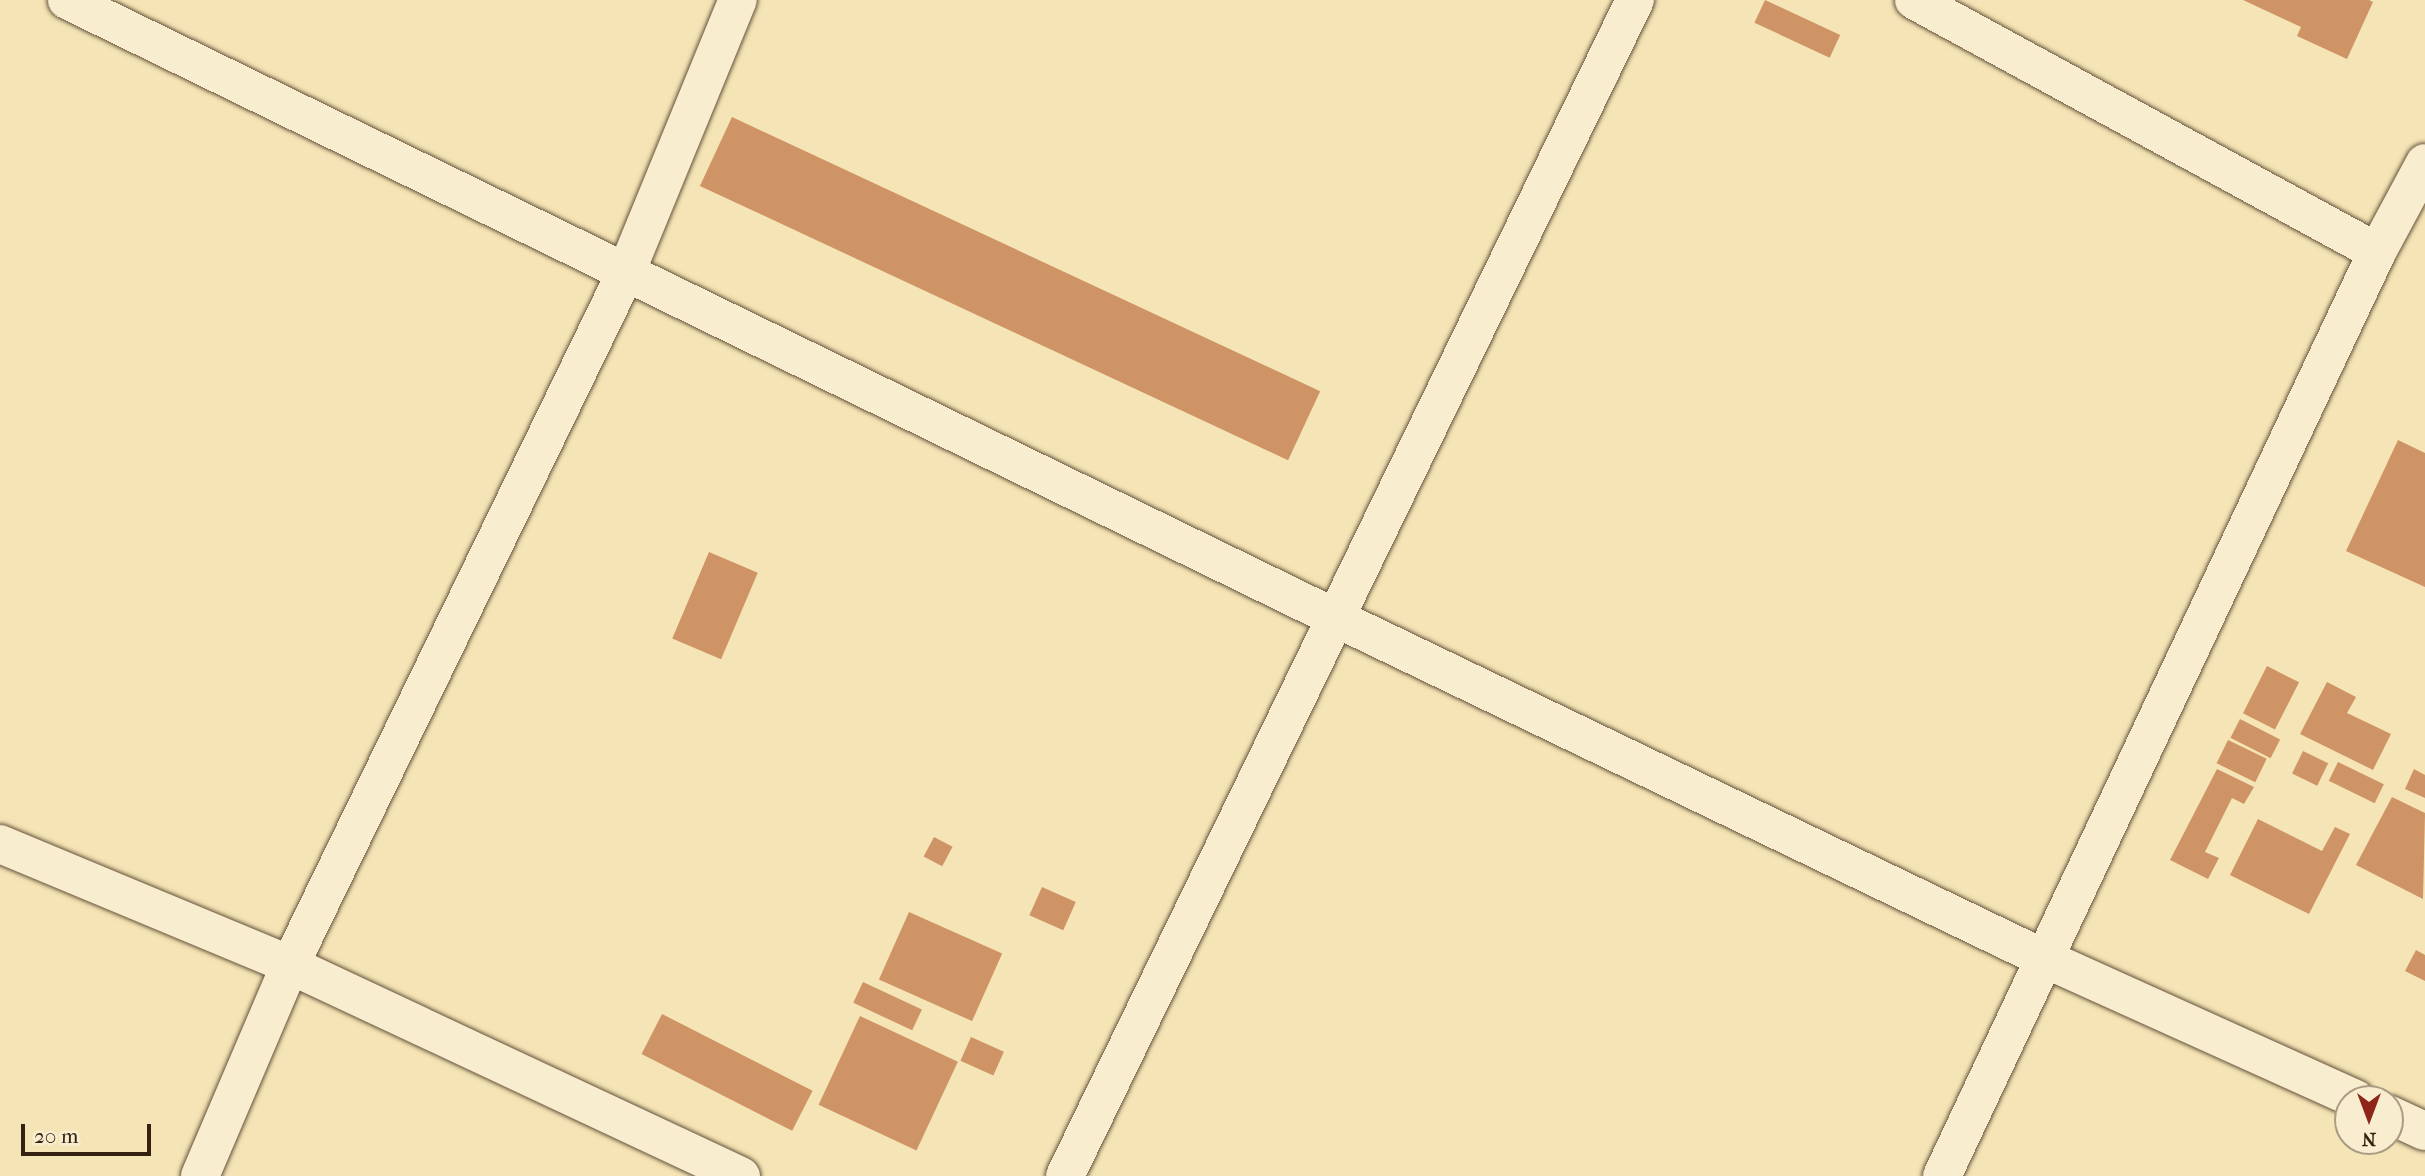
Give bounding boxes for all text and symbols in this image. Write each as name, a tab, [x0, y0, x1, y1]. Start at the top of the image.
north arrow	[2334, 1085, 2404, 1155]
scale bar	[24, 1110, 154, 1154]
text: 20 m	[34, 1124, 78, 1148]
text: N	[2362, 1128, 2376, 1150]

